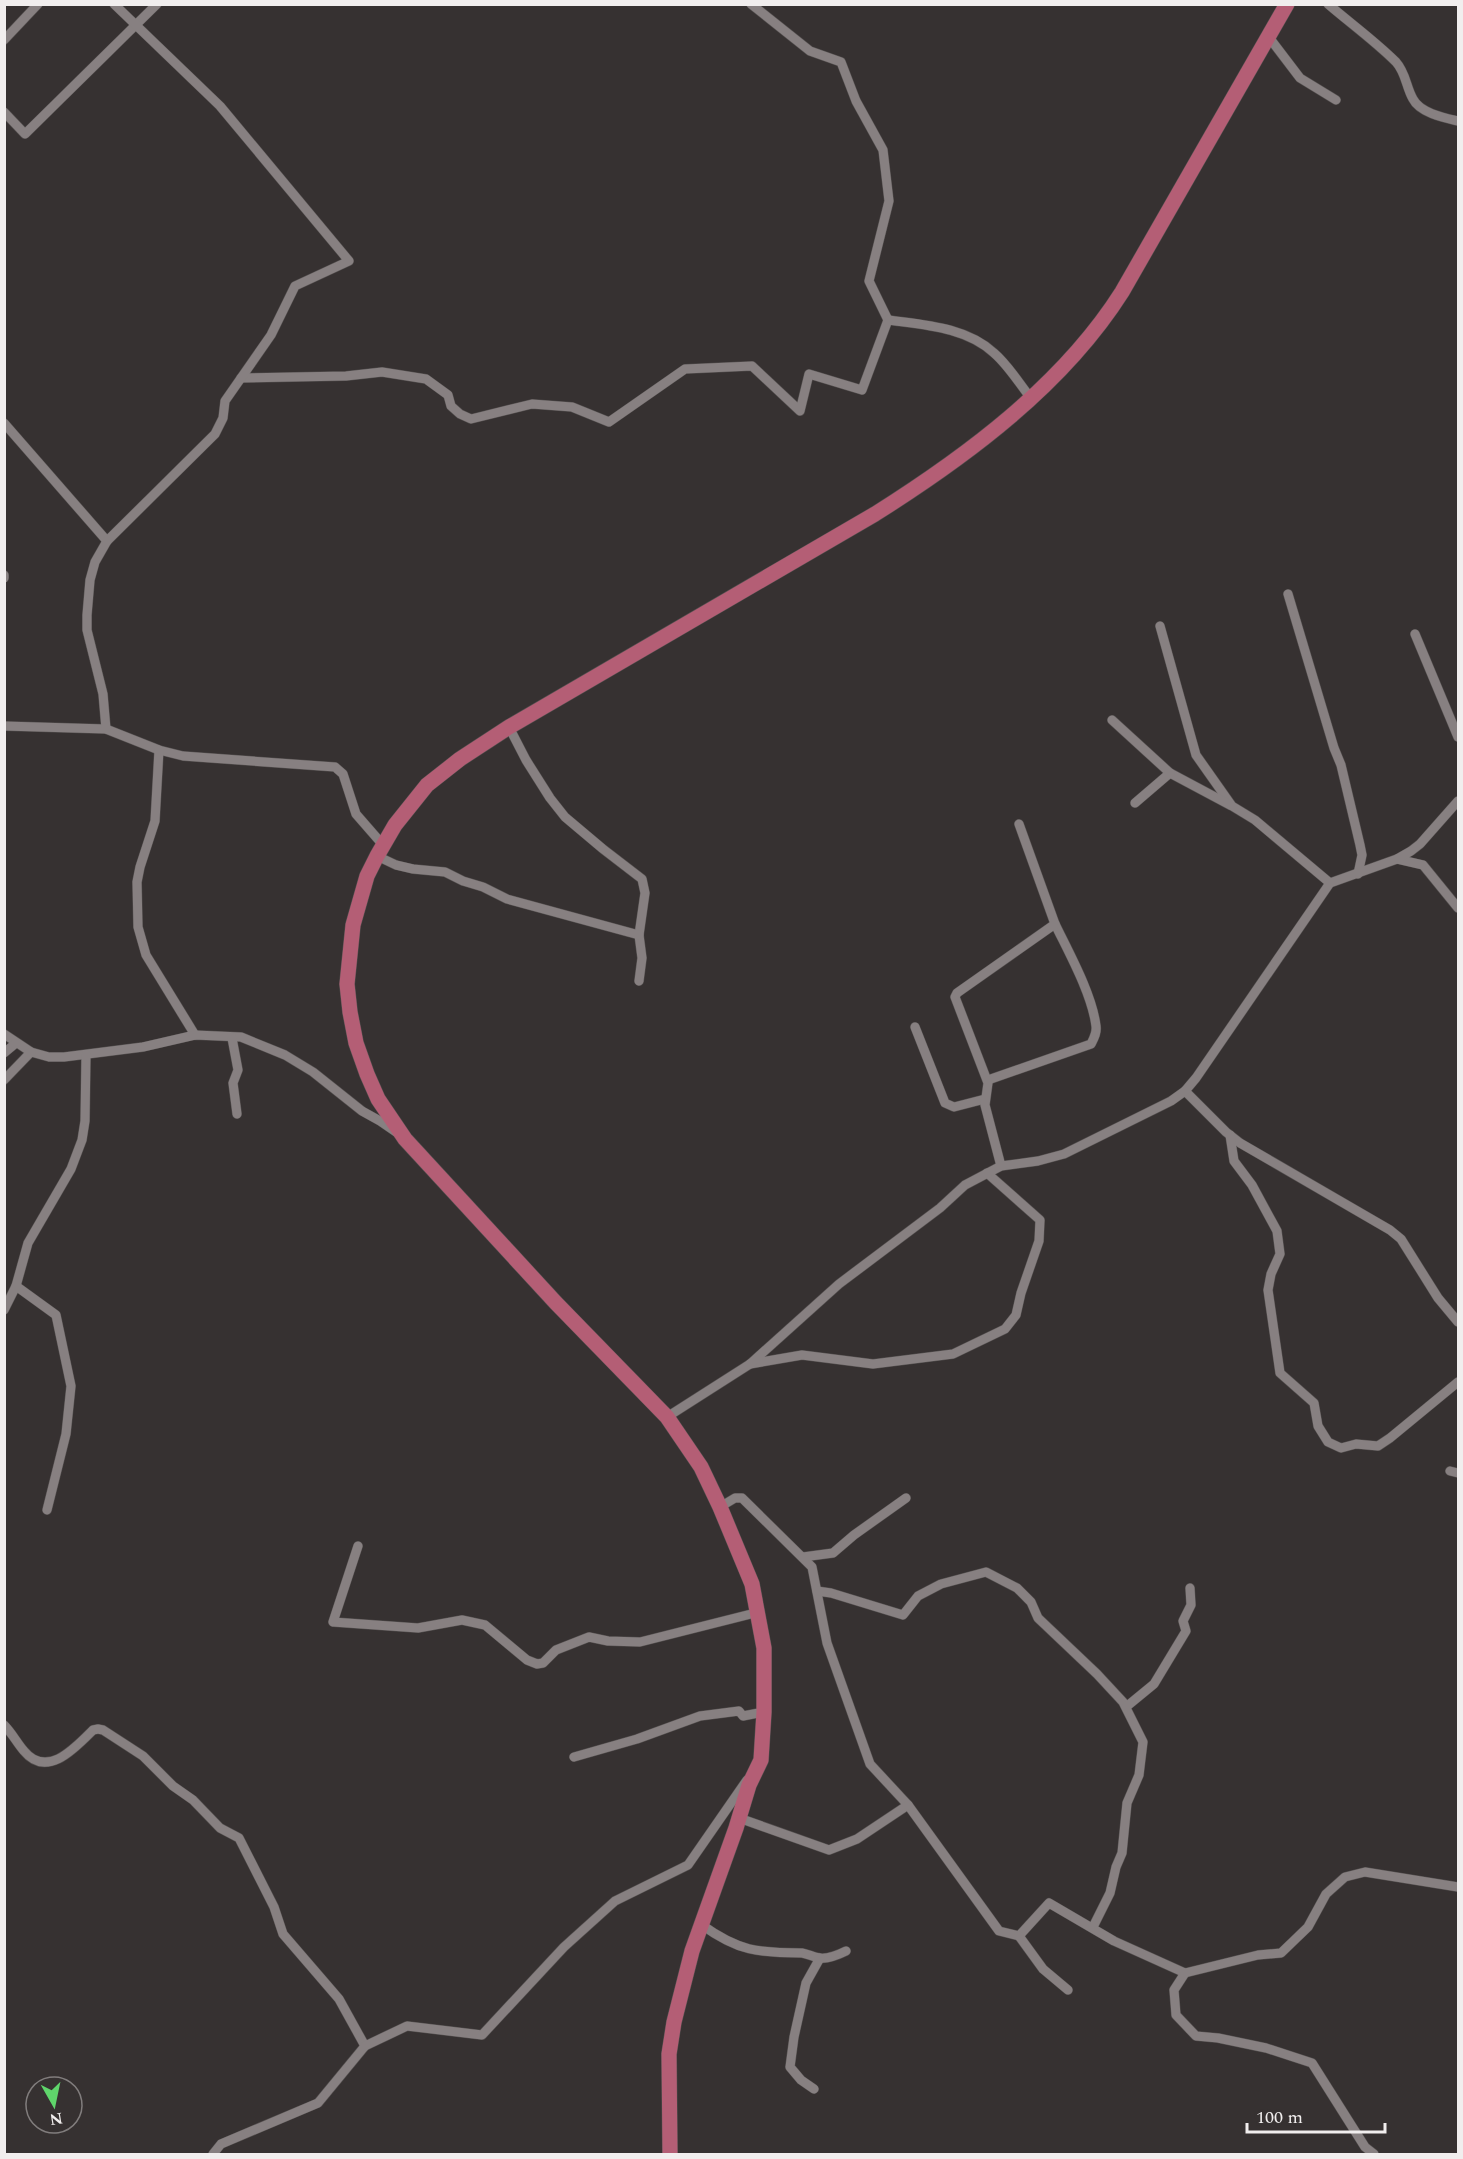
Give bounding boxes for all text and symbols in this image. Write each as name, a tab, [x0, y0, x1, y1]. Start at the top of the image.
north arrow	[24, 2075, 84, 2135]
scale bar	[1247, 2096, 1385, 2134]
text: 100 m	[1256, 2104, 1303, 2131]
text: N	[48, 2106, 65, 2132]

